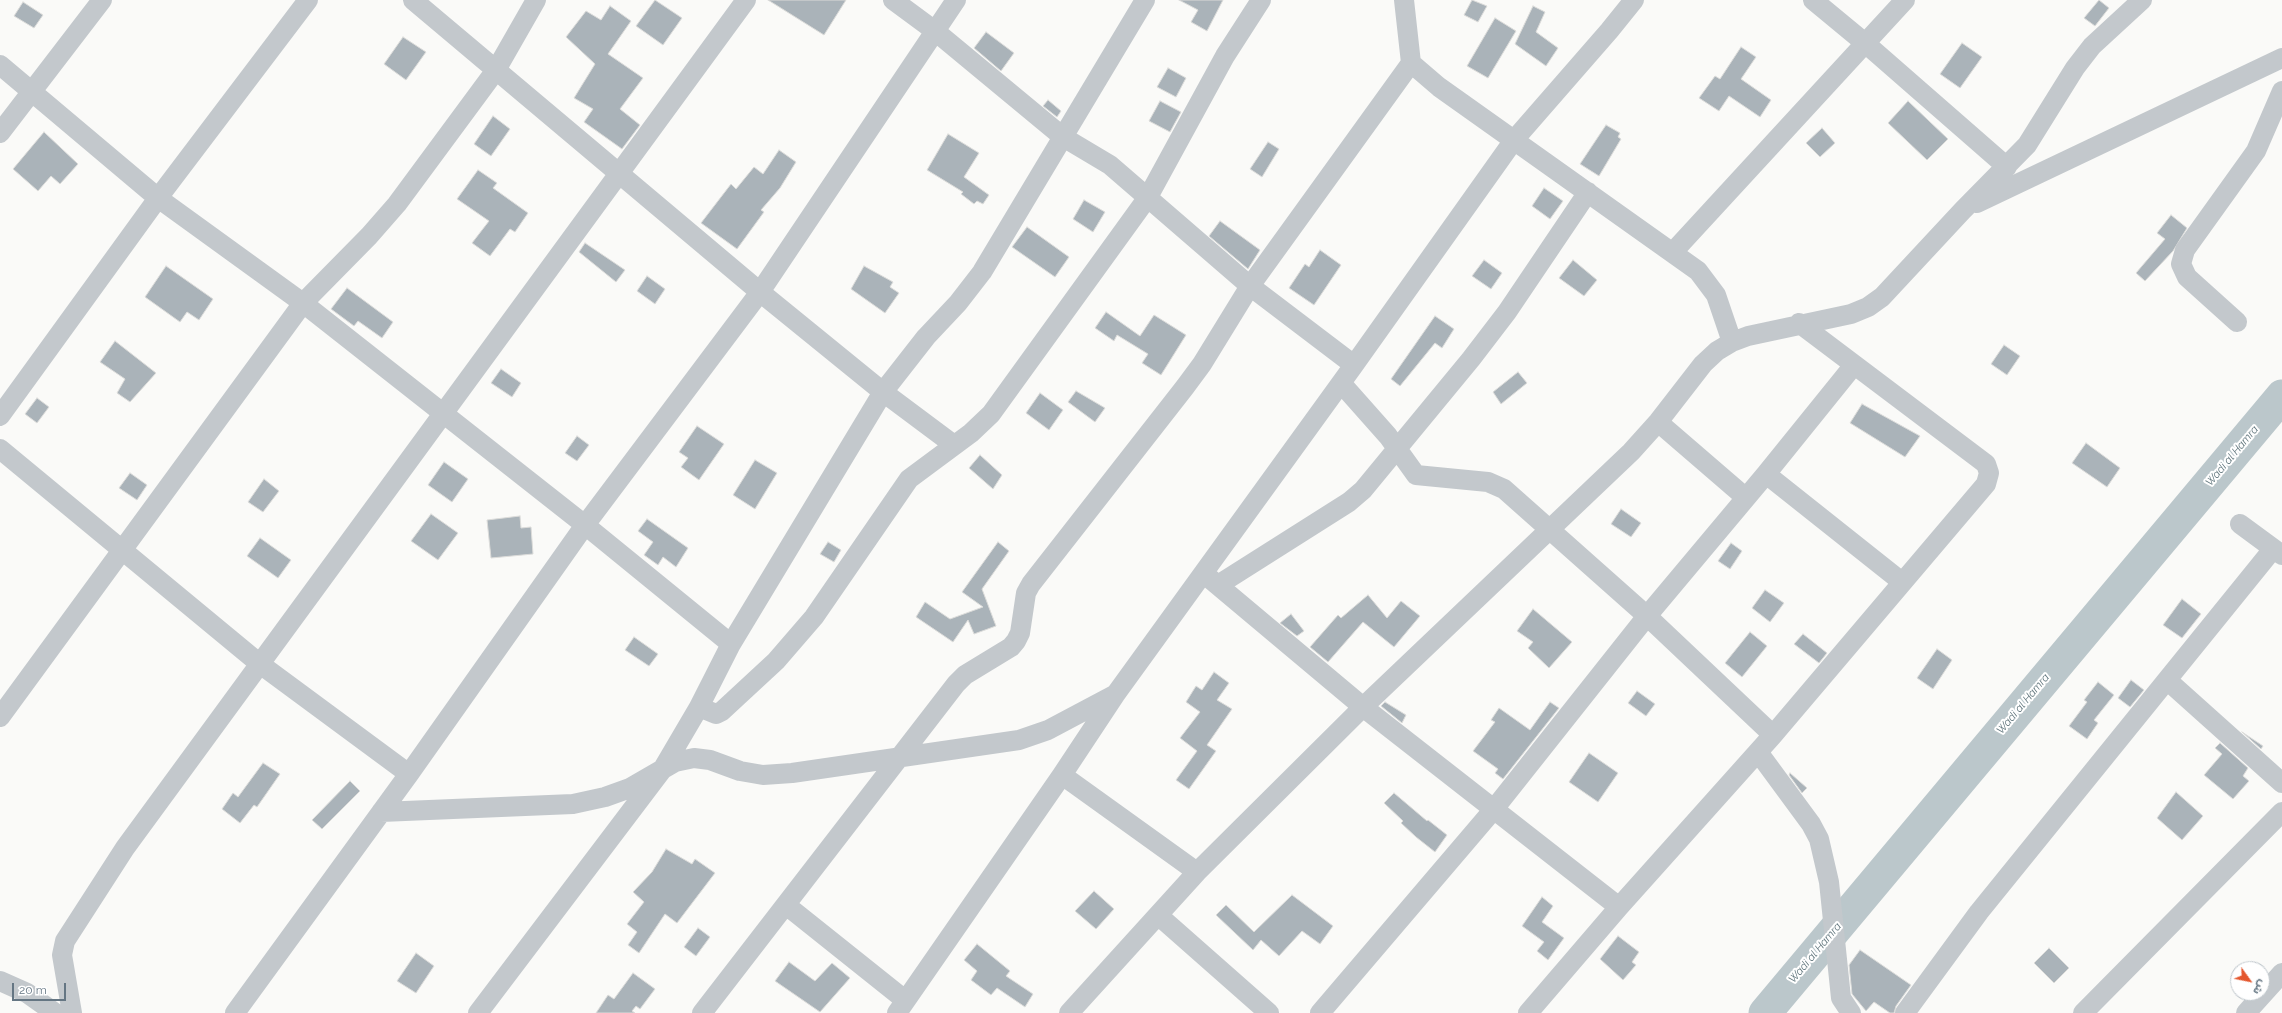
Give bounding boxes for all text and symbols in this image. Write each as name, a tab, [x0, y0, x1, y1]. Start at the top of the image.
water label: Wadi al Hamra	[2203, 423, 2261, 489]
water label: Wadi al Hamra	[1994, 671, 2052, 737]
water label: Wadi al Hamra	[1786, 920, 1844, 986]
north arrow	[2230, 961, 2270, 1001]
scale bar	[14, 975, 68, 1001]
text: ش	[2250, 977, 2269, 997]
text: 20 m	[19, 983, 47, 997]

